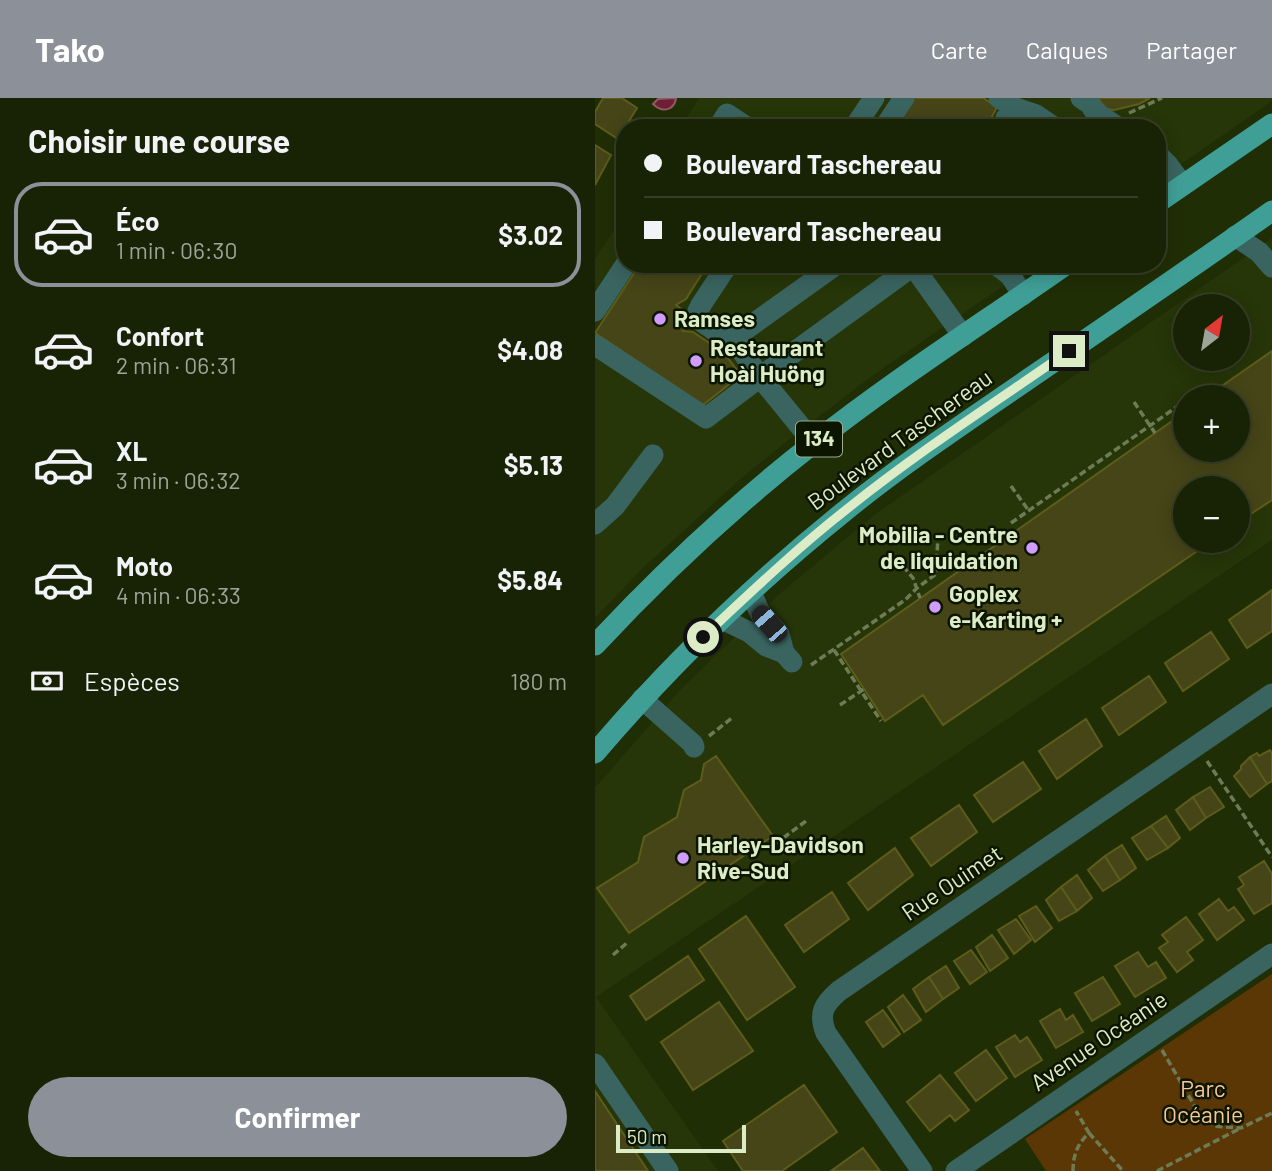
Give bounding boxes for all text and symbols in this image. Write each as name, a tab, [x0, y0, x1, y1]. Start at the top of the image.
text: Tako	[35, 29, 105, 69]
text: Carte	[931, 35, 988, 64]
text: Calques	[1026, 35, 1108, 64]
text: Partager	[1146, 35, 1237, 64]
text: Choisir une course	[28, 121, 290, 159]
text: Boulevard Taschereau	[686, 148, 942, 179]
icon: car	[32, 203, 95, 266]
text: Éco	[116, 205, 159, 236]
text: Boulevard Taschereau	[686, 215, 942, 246]
text: $3.02	[498, 219, 563, 250]
text: 1 min · 06:30	[116, 236, 237, 264]
north arrow	[1173, 294, 1249, 371]
map controls	[1173, 294, 1250, 553]
place label: Ramses	[674, 304, 755, 332]
marker: Ramses	[652, 311, 668, 327]
icon: car	[32, 318, 95, 381]
text: Confort	[116, 320, 204, 351]
place label: Restaurant Hoài Huöng	[710, 333, 825, 387]
text: $4.08	[497, 334, 563, 365]
route end	[1053, 335, 1085, 367]
text: 2 min · 06:31	[116, 351, 237, 379]
marker: Restaurant Hoài Huöng	[688, 353, 704, 369]
street label: Boulevard Taschereau	[802, 363, 997, 515]
button: +	[1173, 385, 1250, 462]
road number: 134	[796, 422, 842, 456]
icon: car	[32, 433, 95, 496]
text: XL	[116, 435, 147, 466]
text: $5.13	[504, 449, 563, 480]
text: 3 min · 06:32	[116, 466, 241, 494]
button: −	[1173, 476, 1250, 553]
place label: Mobilia - Centre de liquidation	[859, 520, 1018, 574]
marker: Mobilia - Centre de liquidation	[1024, 540, 1040, 556]
icon: car	[32, 548, 95, 611]
text: Moto	[116, 550, 173, 581]
text: $5.84	[497, 564, 563, 595]
place label: Goplex e-Karting +	[949, 579, 1062, 633]
text: 4 min · 06:33	[116, 581, 241, 609]
marker: Goplex e-Karting +	[927, 599, 943, 615]
car	[748, 601, 791, 647]
route start	[687, 621, 719, 653]
icon: cash	[28, 662, 66, 700]
text: Espèces	[84, 665, 180, 696]
text: 180 m	[510, 667, 567, 695]
place label: Harley-Davidson Rive-Sud	[697, 830, 864, 884]
street label: Rue Ouimet	[896, 838, 1007, 926]
marker: Harley-Davidson Rive-Sud	[675, 850, 691, 866]
street label: Avenue Océanie	[1025, 984, 1172, 1096]
park label: Parc Océanie	[1163, 1074, 1243, 1128]
button: Confirmer	[28, 1077, 567, 1157]
scale bar	[616, 1122, 745, 1154]
text: 50 m	[627, 1125, 667, 1148]

